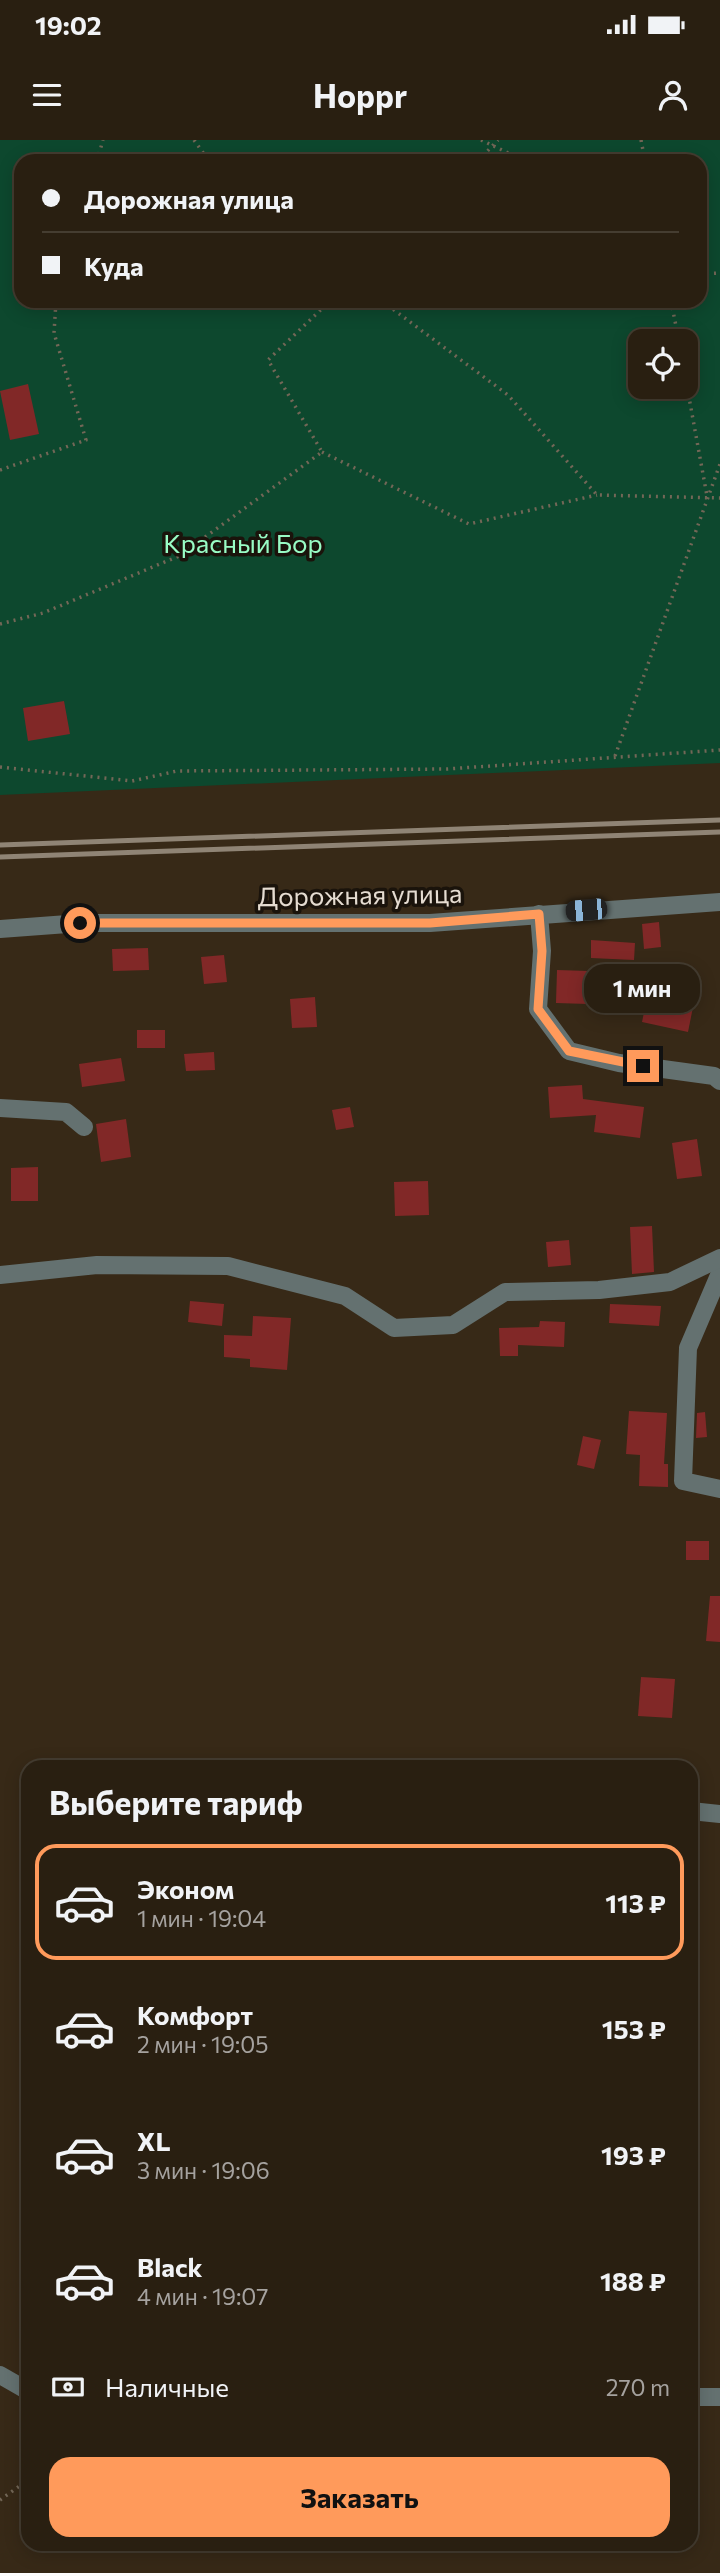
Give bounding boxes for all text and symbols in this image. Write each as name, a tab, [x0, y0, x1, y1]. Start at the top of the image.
text: 19:02	[35, 9, 102, 40]
text: Hoppr	[313, 75, 407, 115]
icon: menu	[28, 76, 66, 114]
icon: person	[654, 76, 692, 114]
text: Дорожная улица	[84, 183, 294, 214]
text: Куда	[84, 250, 144, 281]
map controls	[628, 329, 698, 399]
button: locate	[628, 329, 698, 399]
park label: Красный Бор	[163, 527, 323, 558]
street label: Дорожная улица	[257, 877, 463, 911]
car	[565, 898, 608, 922]
route start	[64, 907, 96, 939]
callout: 1 мин	[585, 964, 701, 1014]
text: 1 мин	[613, 974, 671, 1002]
route end	[627, 1050, 659, 1082]
text: Выберите тариф	[49, 1782, 303, 1822]
icon: car	[53, 1871, 116, 1934]
text: Эконом	[137, 1873, 234, 1904]
text: 113 ₽	[605, 1887, 666, 1918]
text: 1 мин · 19:04	[137, 1904, 266, 1932]
icon: car	[53, 1997, 116, 2060]
text: Комфорт	[137, 1999, 253, 2030]
text: 153 ₽	[602, 2013, 666, 2044]
text: 2 мин · 19:05	[137, 2030, 269, 2058]
icon: car	[53, 2123, 116, 2186]
text: XL	[137, 2125, 171, 2156]
text: 193 ₽	[601, 2139, 666, 2170]
text: 3 мин · 19:06	[137, 2156, 270, 2184]
icon: car	[53, 2249, 116, 2312]
text: Black	[137, 2251, 203, 2282]
text: 188 ₽	[600, 2265, 666, 2296]
text: 4 мин · 19:07	[137, 2282, 268, 2310]
icon: cash	[49, 2368, 87, 2406]
text: Наличные	[105, 2371, 229, 2402]
text: 270 m	[606, 2373, 670, 2401]
button: Заказать	[49, 2457, 670, 2537]

